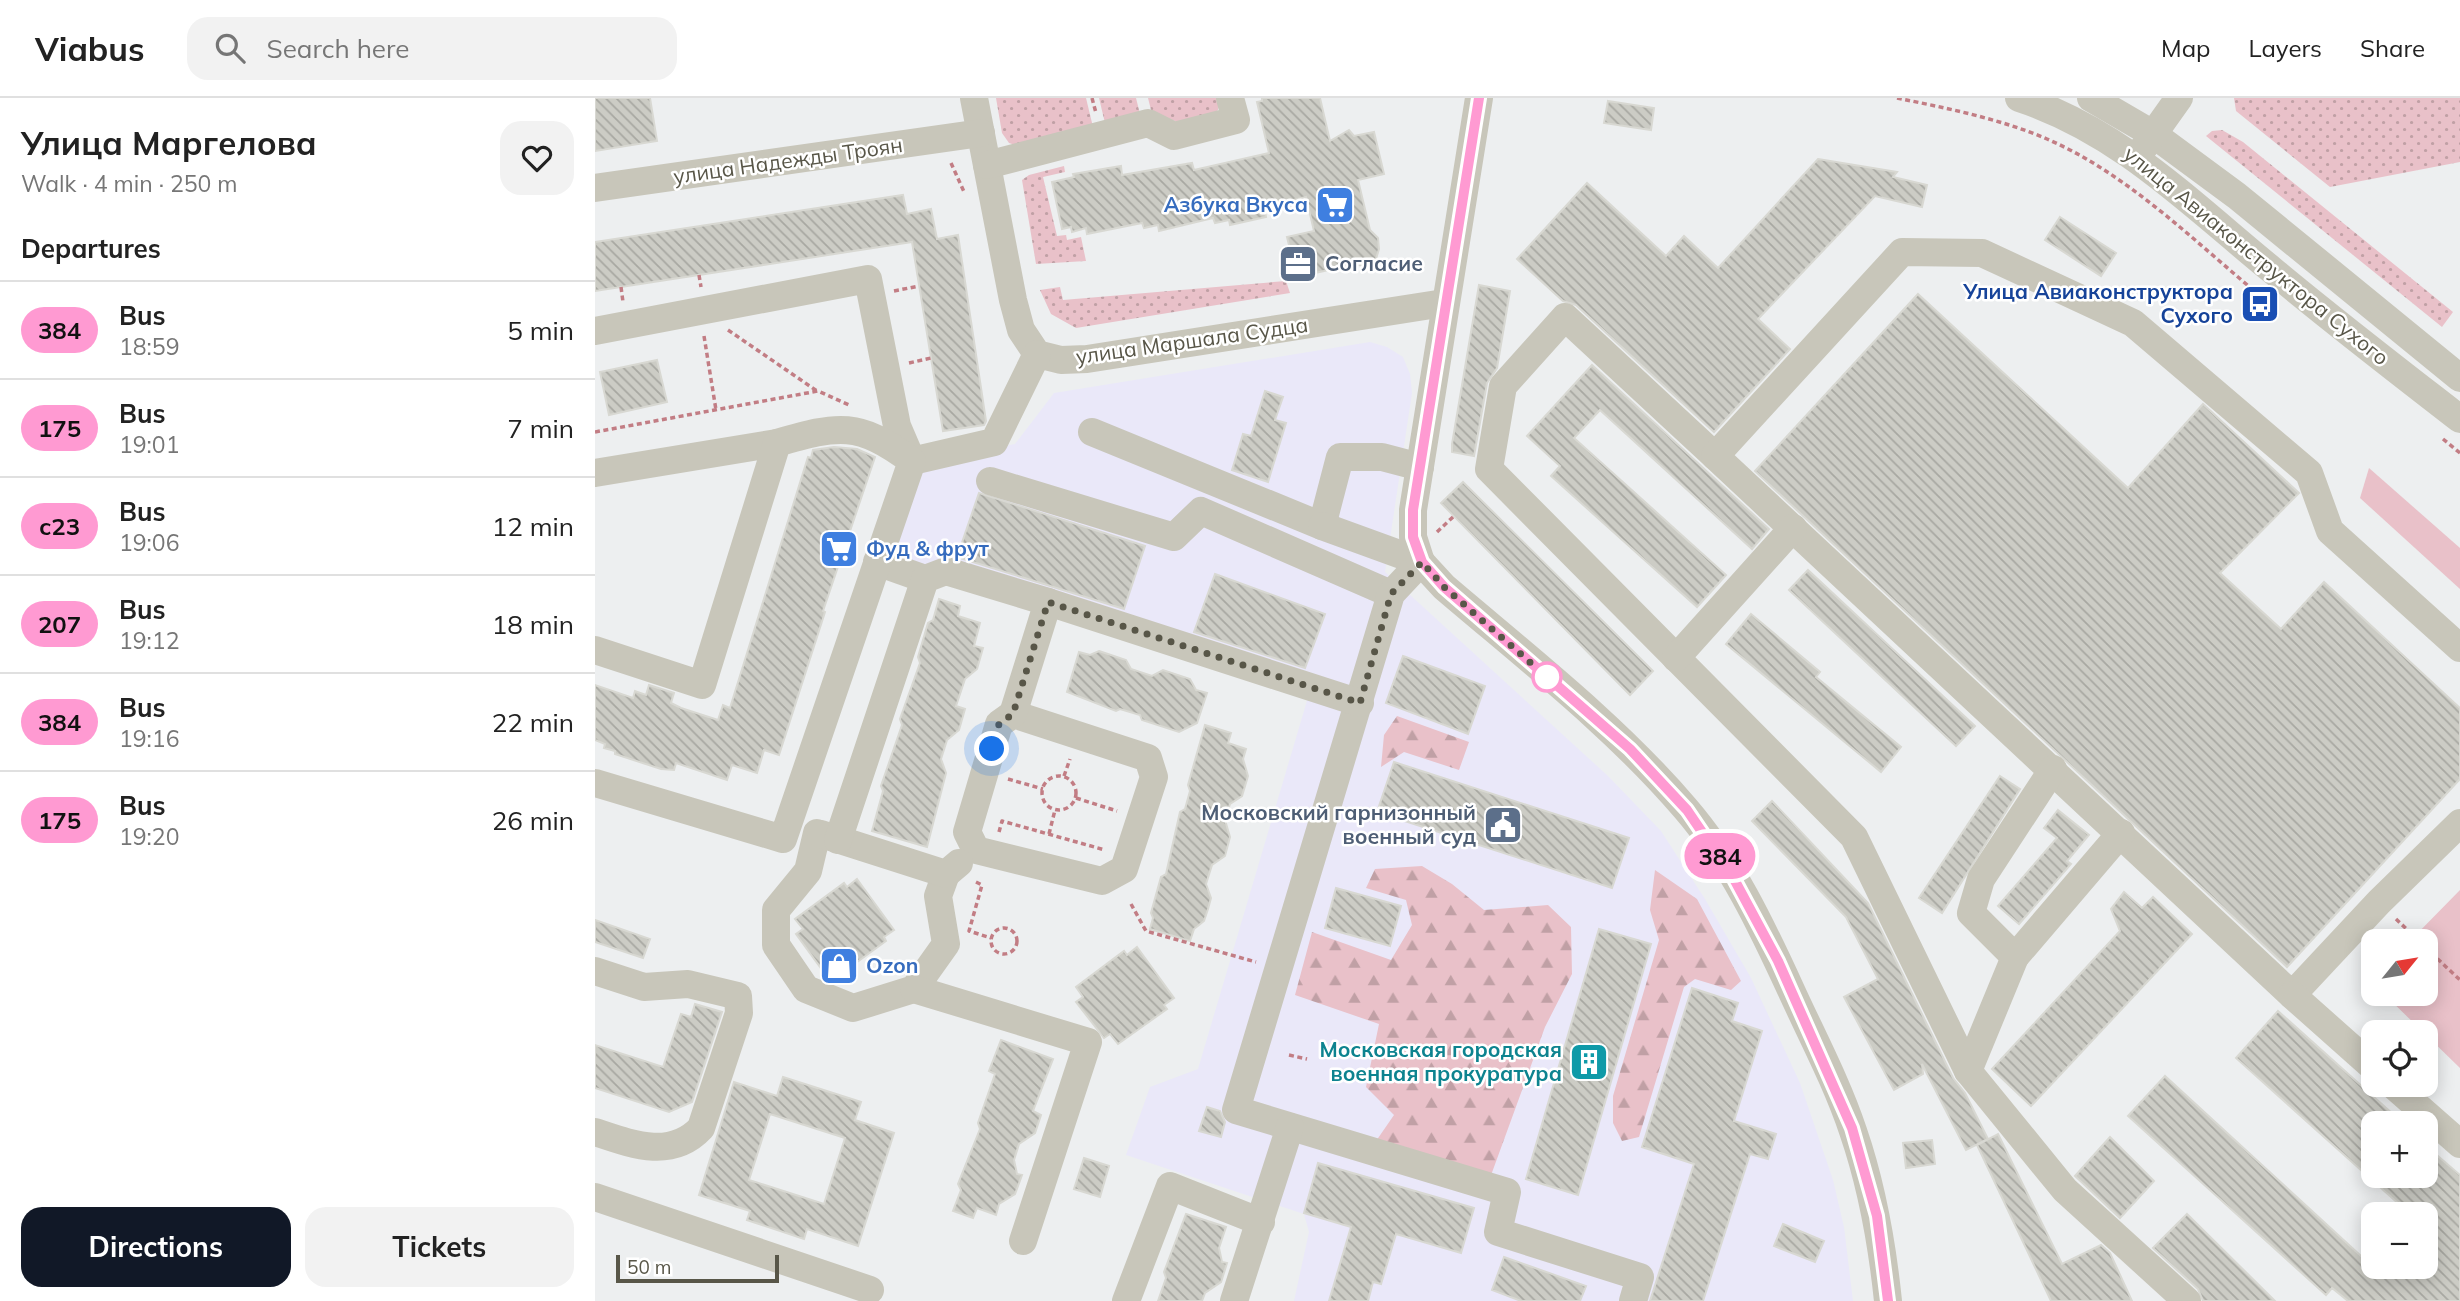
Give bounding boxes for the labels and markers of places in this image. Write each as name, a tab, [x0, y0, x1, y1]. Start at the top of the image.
supermarket icon: Азбука Вкуса	[1314, 184, 1356, 226]
place label: Азбука Вкуса	[1164, 191, 1308, 217]
office icon: Согласие	[1277, 243, 1319, 285]
place label: Согласие	[1325, 250, 1423, 276]
place label: Улица Авиаконструктора Сухого	[1962, 278, 2233, 328]
bus stop icon: Улица Авиаконструктора Сухого	[2239, 283, 2281, 325]
supermarket icon: Фуд & фрут	[818, 528, 860, 570]
place label: Фуд & фрут	[866, 535, 990, 561]
unlabelled marker	[1532, 662, 1562, 692]
place label: Московский гарнизонный военный суд	[1201, 799, 1476, 849]
public building icon: Московский гарнизонный военный суд	[1482, 804, 1524, 846]
shop icon: Ozon	[818, 945, 860, 987]
place label: Ozon	[866, 952, 918, 978]
place label: Московская городская военная прокуратура	[1319, 1036, 1562, 1086]
building icon: Московская городская военная прокуратура	[1568, 1041, 1610, 1083]

